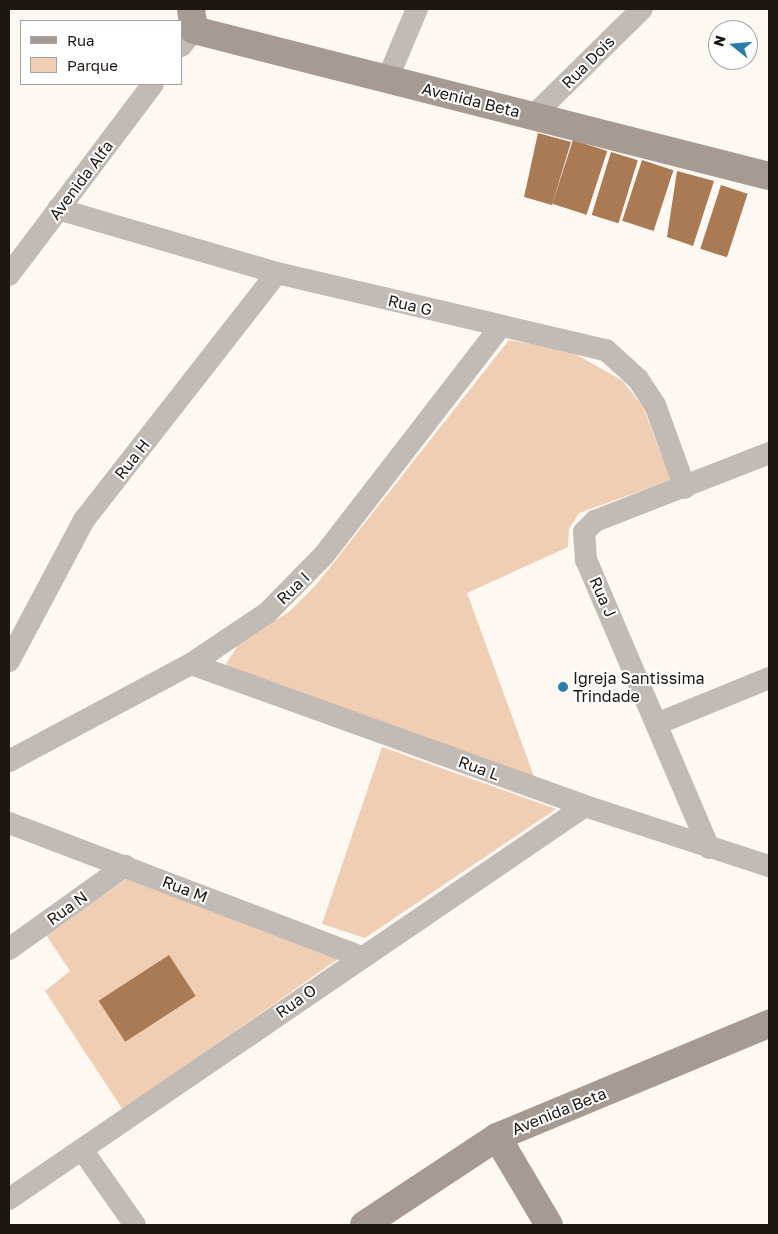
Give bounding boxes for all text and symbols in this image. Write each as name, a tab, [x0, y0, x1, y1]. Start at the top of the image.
legend	[20, 20, 182, 85]
north arrow	[708, 20, 758, 70]
text: Rua	[67, 31, 94, 49]
street label: Rua Dois	[558, 32, 618, 92]
text: N	[709, 33, 729, 48]
text: Parque	[67, 56, 118, 74]
street label: Avenida Beta	[420, 79, 522, 121]
street label: Avenida Alfa	[45, 137, 117, 223]
street label: Rua G	[386, 291, 434, 319]
street label: Rua H	[110, 435, 154, 483]
street label: Rua I	[273, 568, 313, 608]
street label: Rua J	[586, 574, 620, 620]
place label: Igreja Santissima Trindade	[573, 668, 705, 706]
marker: Igreja Santissima Trindade	[557, 681, 569, 693]
street label: Rua L	[456, 752, 502, 784]
street label: Rua M	[160, 872, 210, 906]
street label: Rua N	[43, 887, 91, 929]
street label: Rua O	[272, 980, 320, 1022]
street label: Avenida Beta	[509, 1083, 609, 1139]

